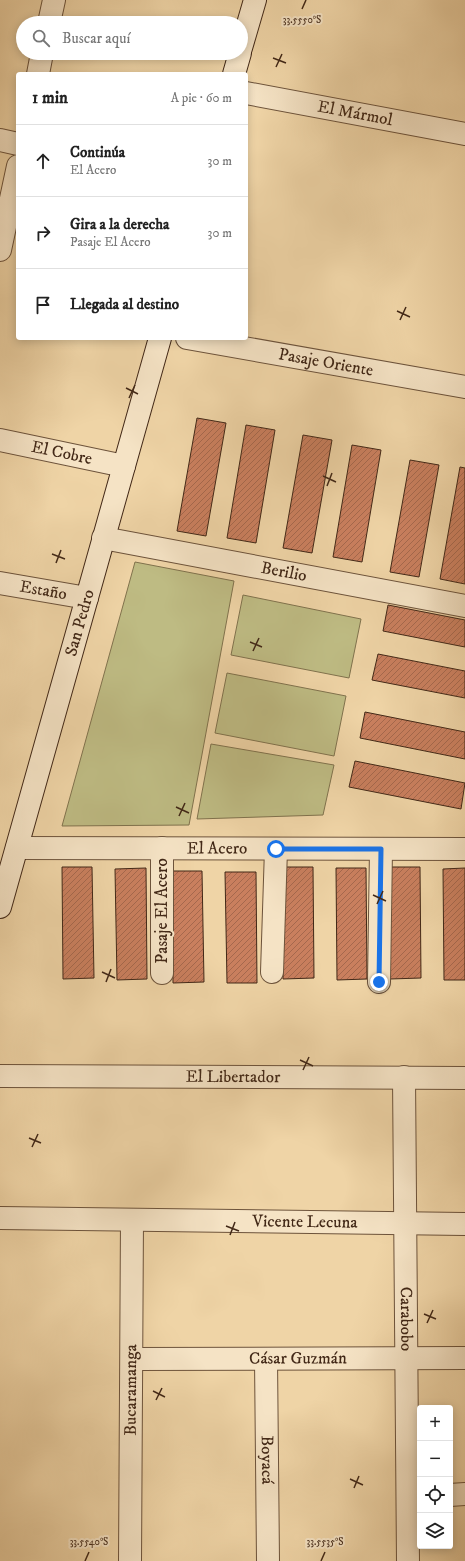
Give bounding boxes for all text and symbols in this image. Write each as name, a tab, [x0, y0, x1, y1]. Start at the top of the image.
text: 33.5550°S	[283, 14, 321, 26]
search box	[16, 16, 248, 60]
icon: search	[30, 27, 52, 49]
text: Buscar aquí	[62, 29, 130, 48]
text: 1 min	[32, 87, 68, 109]
text: A pie · 60 m	[171, 90, 232, 106]
street label: El Mármol	[316, 96, 394, 131]
text: Continúa	[70, 143, 125, 162]
icon: ahead	[32, 150, 54, 172]
text: 30 m	[208, 153, 232, 169]
text: El Acero	[70, 162, 116, 178]
text: Gira a la derecha	[70, 215, 169, 234]
icon: right	[32, 222, 54, 244]
text: 30 m	[208, 225, 232, 241]
text: Pasaje El Acero	[70, 234, 151, 250]
icon: arrive	[32, 294, 54, 316]
text: Llegada al destino	[70, 295, 179, 314]
street label: Pasaje Oriente	[277, 343, 375, 382]
street label: El Cobre	[29, 436, 94, 470]
street label: Berilio	[259, 557, 309, 587]
street label: Estaño	[18, 576, 69, 605]
street label: San Pedro	[60, 587, 100, 659]
street label: El Acero	[187, 837, 247, 860]
route start	[267, 840, 285, 858]
street label: Pasaje El Acero	[151, 858, 173, 964]
route end	[370, 973, 388, 991]
street label: El Libertador	[186, 1066, 281, 1088]
street label: Vicente Lecuna	[251, 1210, 359, 1234]
street label: Carabobo	[395, 1287, 417, 1351]
street label: Bucaramanga	[120, 1343, 142, 1436]
street label: Cásar Guzmán	[249, 1347, 347, 1370]
map controls	[417, 1405, 453, 1549]
button: +	[417, 1405, 453, 1441]
street label: Boyacá	[256, 1435, 278, 1485]
button: −	[417, 1441, 453, 1477]
button: locate	[417, 1477, 453, 1513]
button: layers	[417, 1513, 453, 1549]
text: 33.5540°S	[70, 1536, 108, 1548]
text: 33.5535°S	[307, 1536, 343, 1548]

